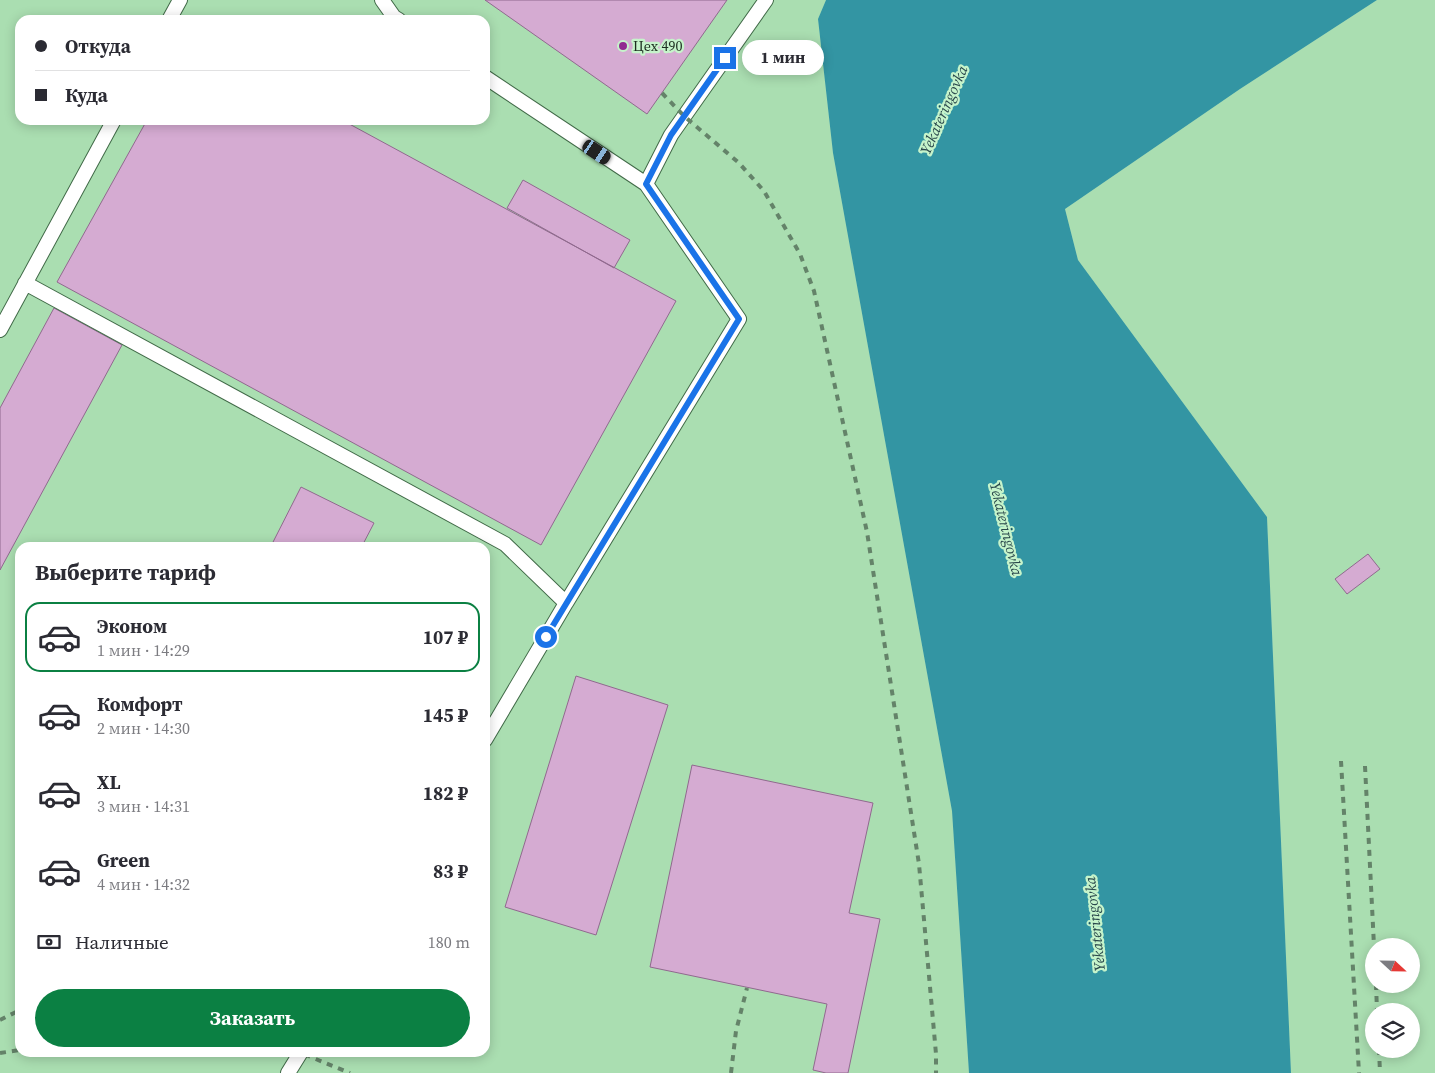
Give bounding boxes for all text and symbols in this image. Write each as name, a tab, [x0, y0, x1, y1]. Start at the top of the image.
text: Откуда	[65, 33, 131, 59]
place label: Цех 490	[633, 36, 682, 56]
marker: Цех 490	[617, 40, 629, 52]
callout: 1 мин	[742, 40, 825, 76]
text: 1 мин	[761, 46, 805, 68]
route end	[714, 47, 736, 69]
water label: Yekateringovka	[915, 62, 973, 157]
text: Куда	[65, 82, 108, 108]
car	[580, 137, 613, 167]
water label: Yekateringovka	[985, 480, 1028, 578]
text: Выберите тариф	[35, 557, 216, 587]
text: Эконом	[97, 613, 167, 639]
icon: car	[37, 615, 82, 660]
text: 107 ₽	[423, 624, 468, 650]
route start	[535, 626, 557, 648]
text: 1 мин · 14:29	[97, 639, 190, 661]
text: Комфорт	[97, 691, 183, 717]
icon: car	[37, 693, 82, 738]
text: 145 ₽	[423, 702, 468, 728]
text: 2 мин · 14:30	[97, 717, 190, 739]
text: XL	[97, 769, 120, 795]
icon: car	[37, 771, 82, 816]
text: 182 ₽	[423, 780, 468, 806]
text: 3 мин · 14:31	[97, 795, 190, 817]
text: Green	[97, 847, 150, 873]
icon: car	[37, 849, 82, 894]
text: 83 ₽	[433, 858, 468, 884]
text: 4 мин · 14:32	[97, 873, 190, 895]
water label: Yekateringovka	[1079, 876, 1110, 972]
icon: cash	[35, 928, 63, 956]
text: Наличные	[75, 929, 169, 955]
text: 180 m	[428, 931, 470, 953]
north arrow	[1365, 938, 1420, 992]
map controls	[1365, 938, 1420, 1058]
button: Заказать	[35, 989, 470, 1047]
button: layers	[1365, 1003, 1420, 1058]

